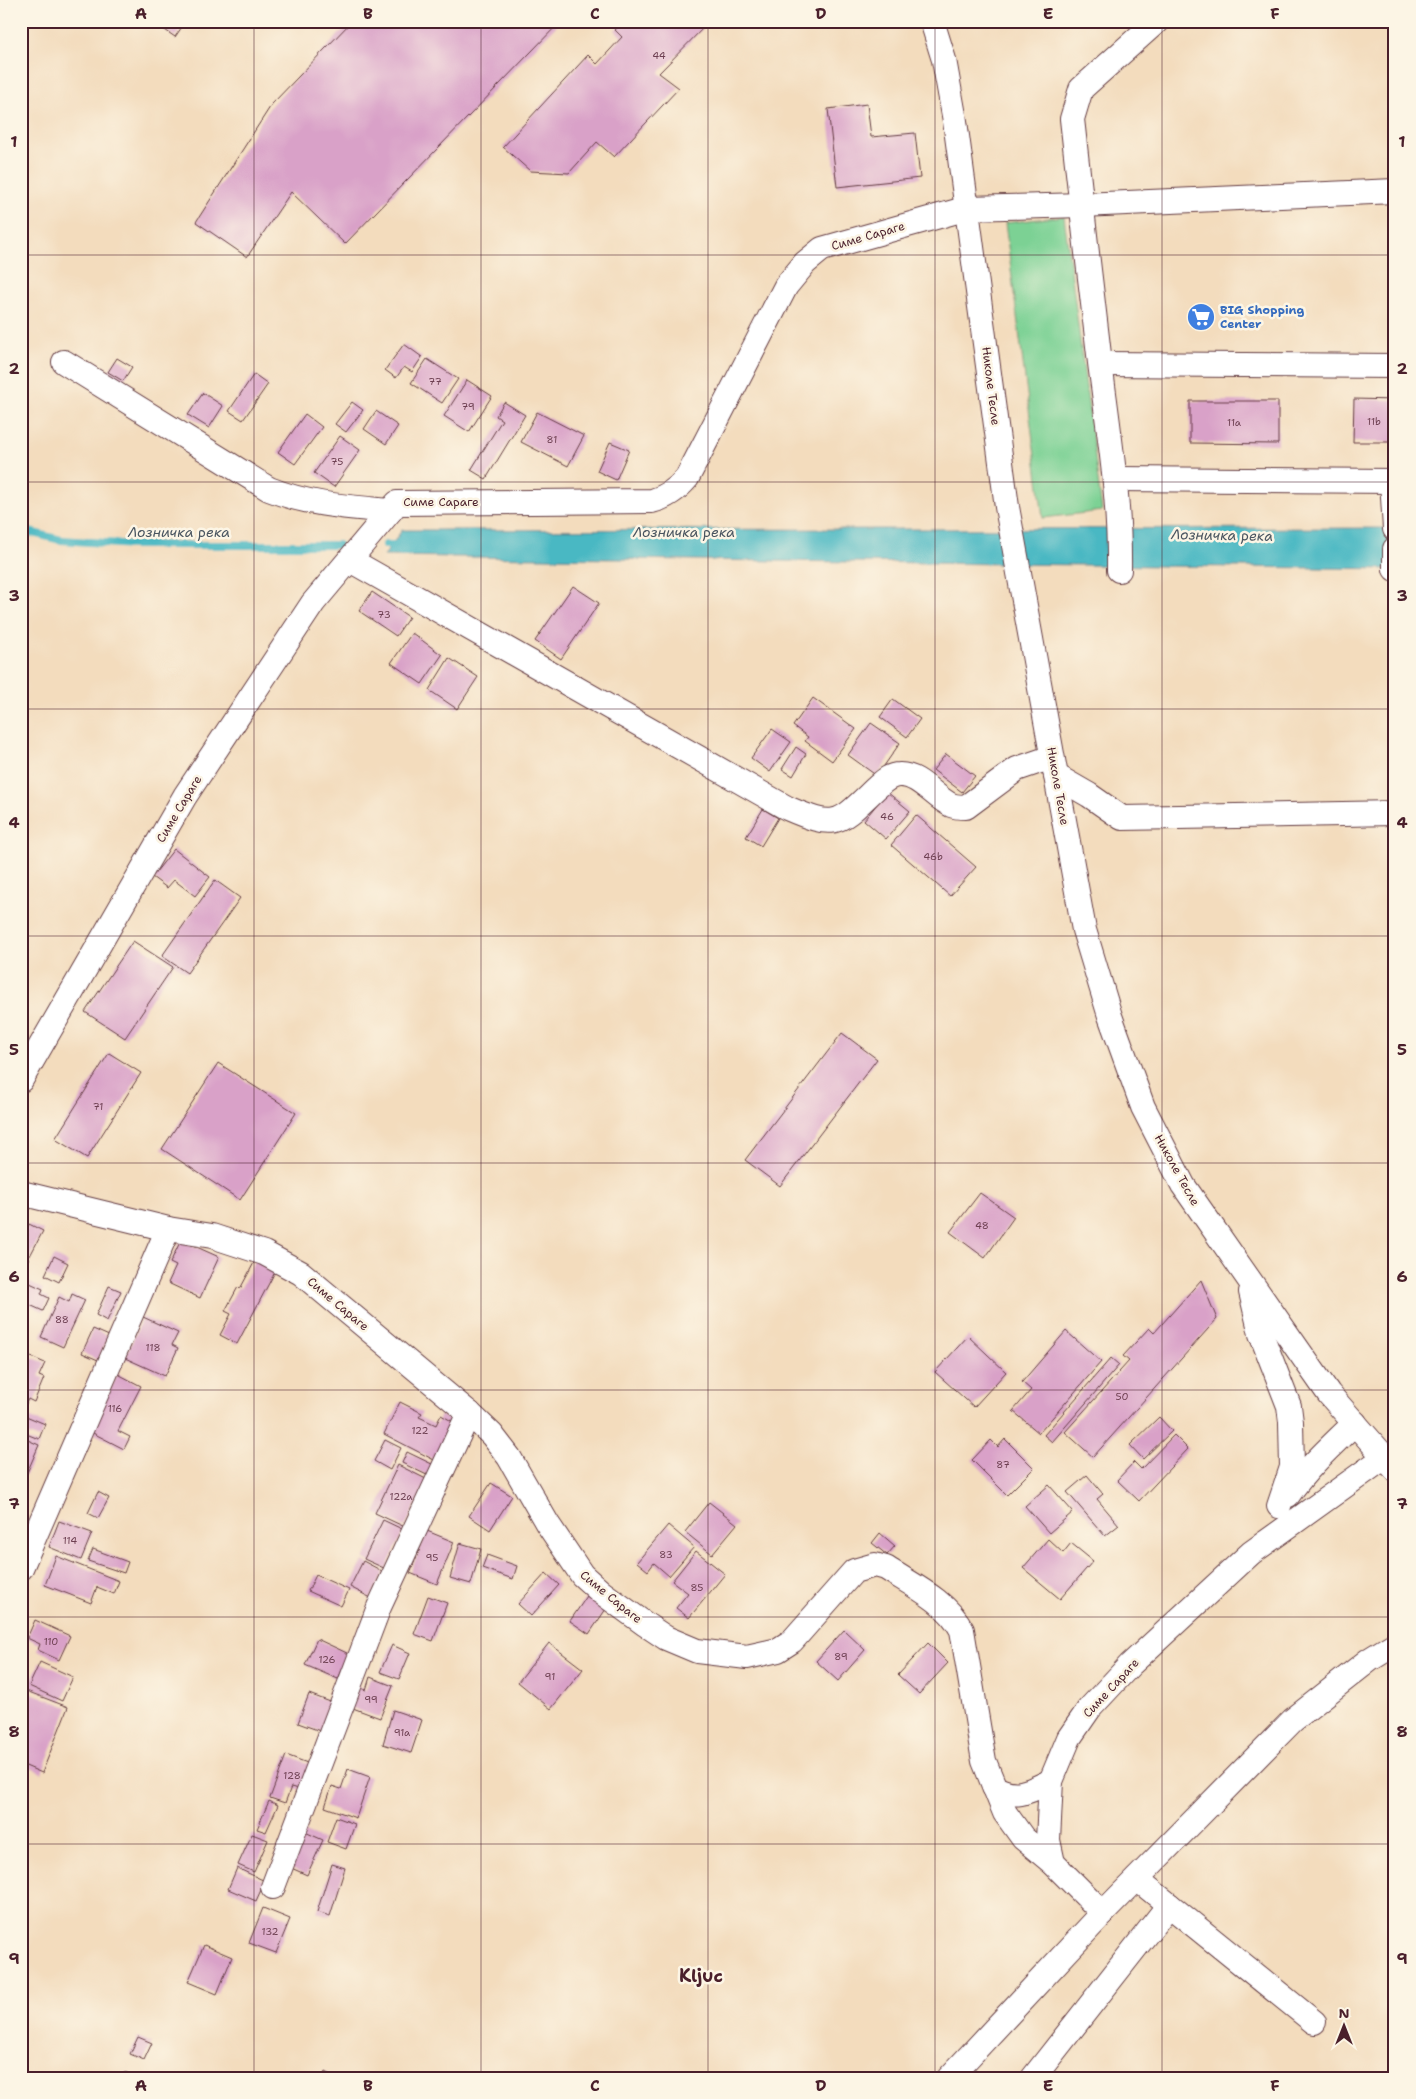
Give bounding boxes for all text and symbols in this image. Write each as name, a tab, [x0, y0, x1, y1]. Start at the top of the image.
text: A	[135, 3, 147, 24]
text: B	[363, 3, 373, 24]
text: C	[590, 3, 600, 24]
text: D	[815, 3, 827, 24]
text: E	[1043, 3, 1053, 24]
text: F	[1270, 3, 1280, 24]
house number: 44	[652, 49, 666, 62]
text: 1	[10, 131, 18, 152]
text: 1	[1398, 131, 1406, 152]
street label: Симе Сараге	[829, 218, 907, 254]
supermarket icon: BIG Shopping Center	[1186, 302, 1216, 332]
place label: BIG Shopping Center	[1220, 302, 1304, 332]
street label: Николе Тесле	[978, 346, 1004, 427]
text: 2	[8, 358, 20, 379]
text: 2	[1396, 358, 1408, 379]
house number: 77	[428, 375, 442, 388]
house number: 79	[461, 400, 475, 413]
house number: 11b	[1367, 415, 1381, 428]
house number: 11a	[1227, 416, 1242, 429]
house number: 81	[547, 433, 557, 446]
house number: 75	[331, 455, 343, 468]
street label: Симе Сараге	[403, 494, 479, 510]
water label: Лозничка река	[127, 523, 230, 541]
water label: Лозничка река	[632, 523, 735, 541]
water label: Лозничка река	[1170, 525, 1273, 545]
text: 3	[8, 585, 20, 606]
text: 3	[1396, 585, 1408, 606]
house number: 73	[377, 608, 391, 621]
street label: Николе Тесле	[1043, 746, 1073, 827]
street label: Симе Сараге	[153, 772, 205, 845]
house number: 46	[880, 810, 894, 823]
text: 4	[8, 812, 20, 833]
text: 4	[1396, 812, 1408, 833]
house number: 46b	[923, 850, 943, 863]
text: 5	[9, 1039, 19, 1060]
text: 5	[1397, 1039, 1407, 1060]
house number: 71	[93, 1100, 103, 1113]
street label: Николе Тесле	[1151, 1131, 1203, 1209]
house number: 48	[975, 1219, 989, 1232]
text: 6	[8, 1266, 20, 1287]
text: 6	[1396, 1266, 1408, 1287]
street label: Симе Сараге	[304, 1274, 372, 1335]
house number: 88	[55, 1313, 69, 1326]
house number: 118	[146, 1341, 160, 1354]
house number: 50	[1115, 1390, 1129, 1403]
house number: 116	[108, 1402, 122, 1415]
house number: 122	[411, 1424, 429, 1437]
house number: 87	[996, 1458, 1010, 1471]
house number: 122a	[389, 1490, 413, 1503]
text: 7	[8, 1493, 20, 1514]
text: 7	[1396, 1493, 1408, 1514]
house number: 114	[63, 1534, 77, 1547]
house number: 83	[659, 1548, 673, 1561]
house number: 95	[426, 1551, 438, 1564]
street label: Симе Сараге	[577, 1567, 646, 1627]
house number: 85	[691, 1581, 703, 1594]
house number: 110	[44, 1635, 58, 1648]
house number: 89	[834, 1650, 848, 1663]
house number: 126	[318, 1653, 336, 1666]
street label: Симе Сараге	[1079, 1655, 1143, 1721]
house number: 91	[545, 1670, 555, 1683]
house number: 99	[364, 1693, 378, 1706]
text: 8	[8, 1721, 20, 1742]
text: 8	[1396, 1721, 1408, 1742]
house number: 91a	[394, 1726, 411, 1739]
house number: 128	[283, 1769, 301, 1782]
house number: 132	[261, 1925, 279, 1938]
text: 9	[8, 1948, 20, 1969]
text: 9	[1396, 1948, 1408, 1969]
district label: Kljuc	[679, 1964, 723, 1988]
north arrow	[1318, 2002, 1368, 2052]
text: N	[1338, 2004, 1350, 2022]
text: A	[135, 2075, 147, 2096]
text: B	[363, 2075, 373, 2096]
text: C	[590, 2075, 600, 2096]
text: D	[815, 2075, 827, 2096]
text: E	[1043, 2075, 1053, 2096]
text: F	[1270, 2075, 1280, 2096]

